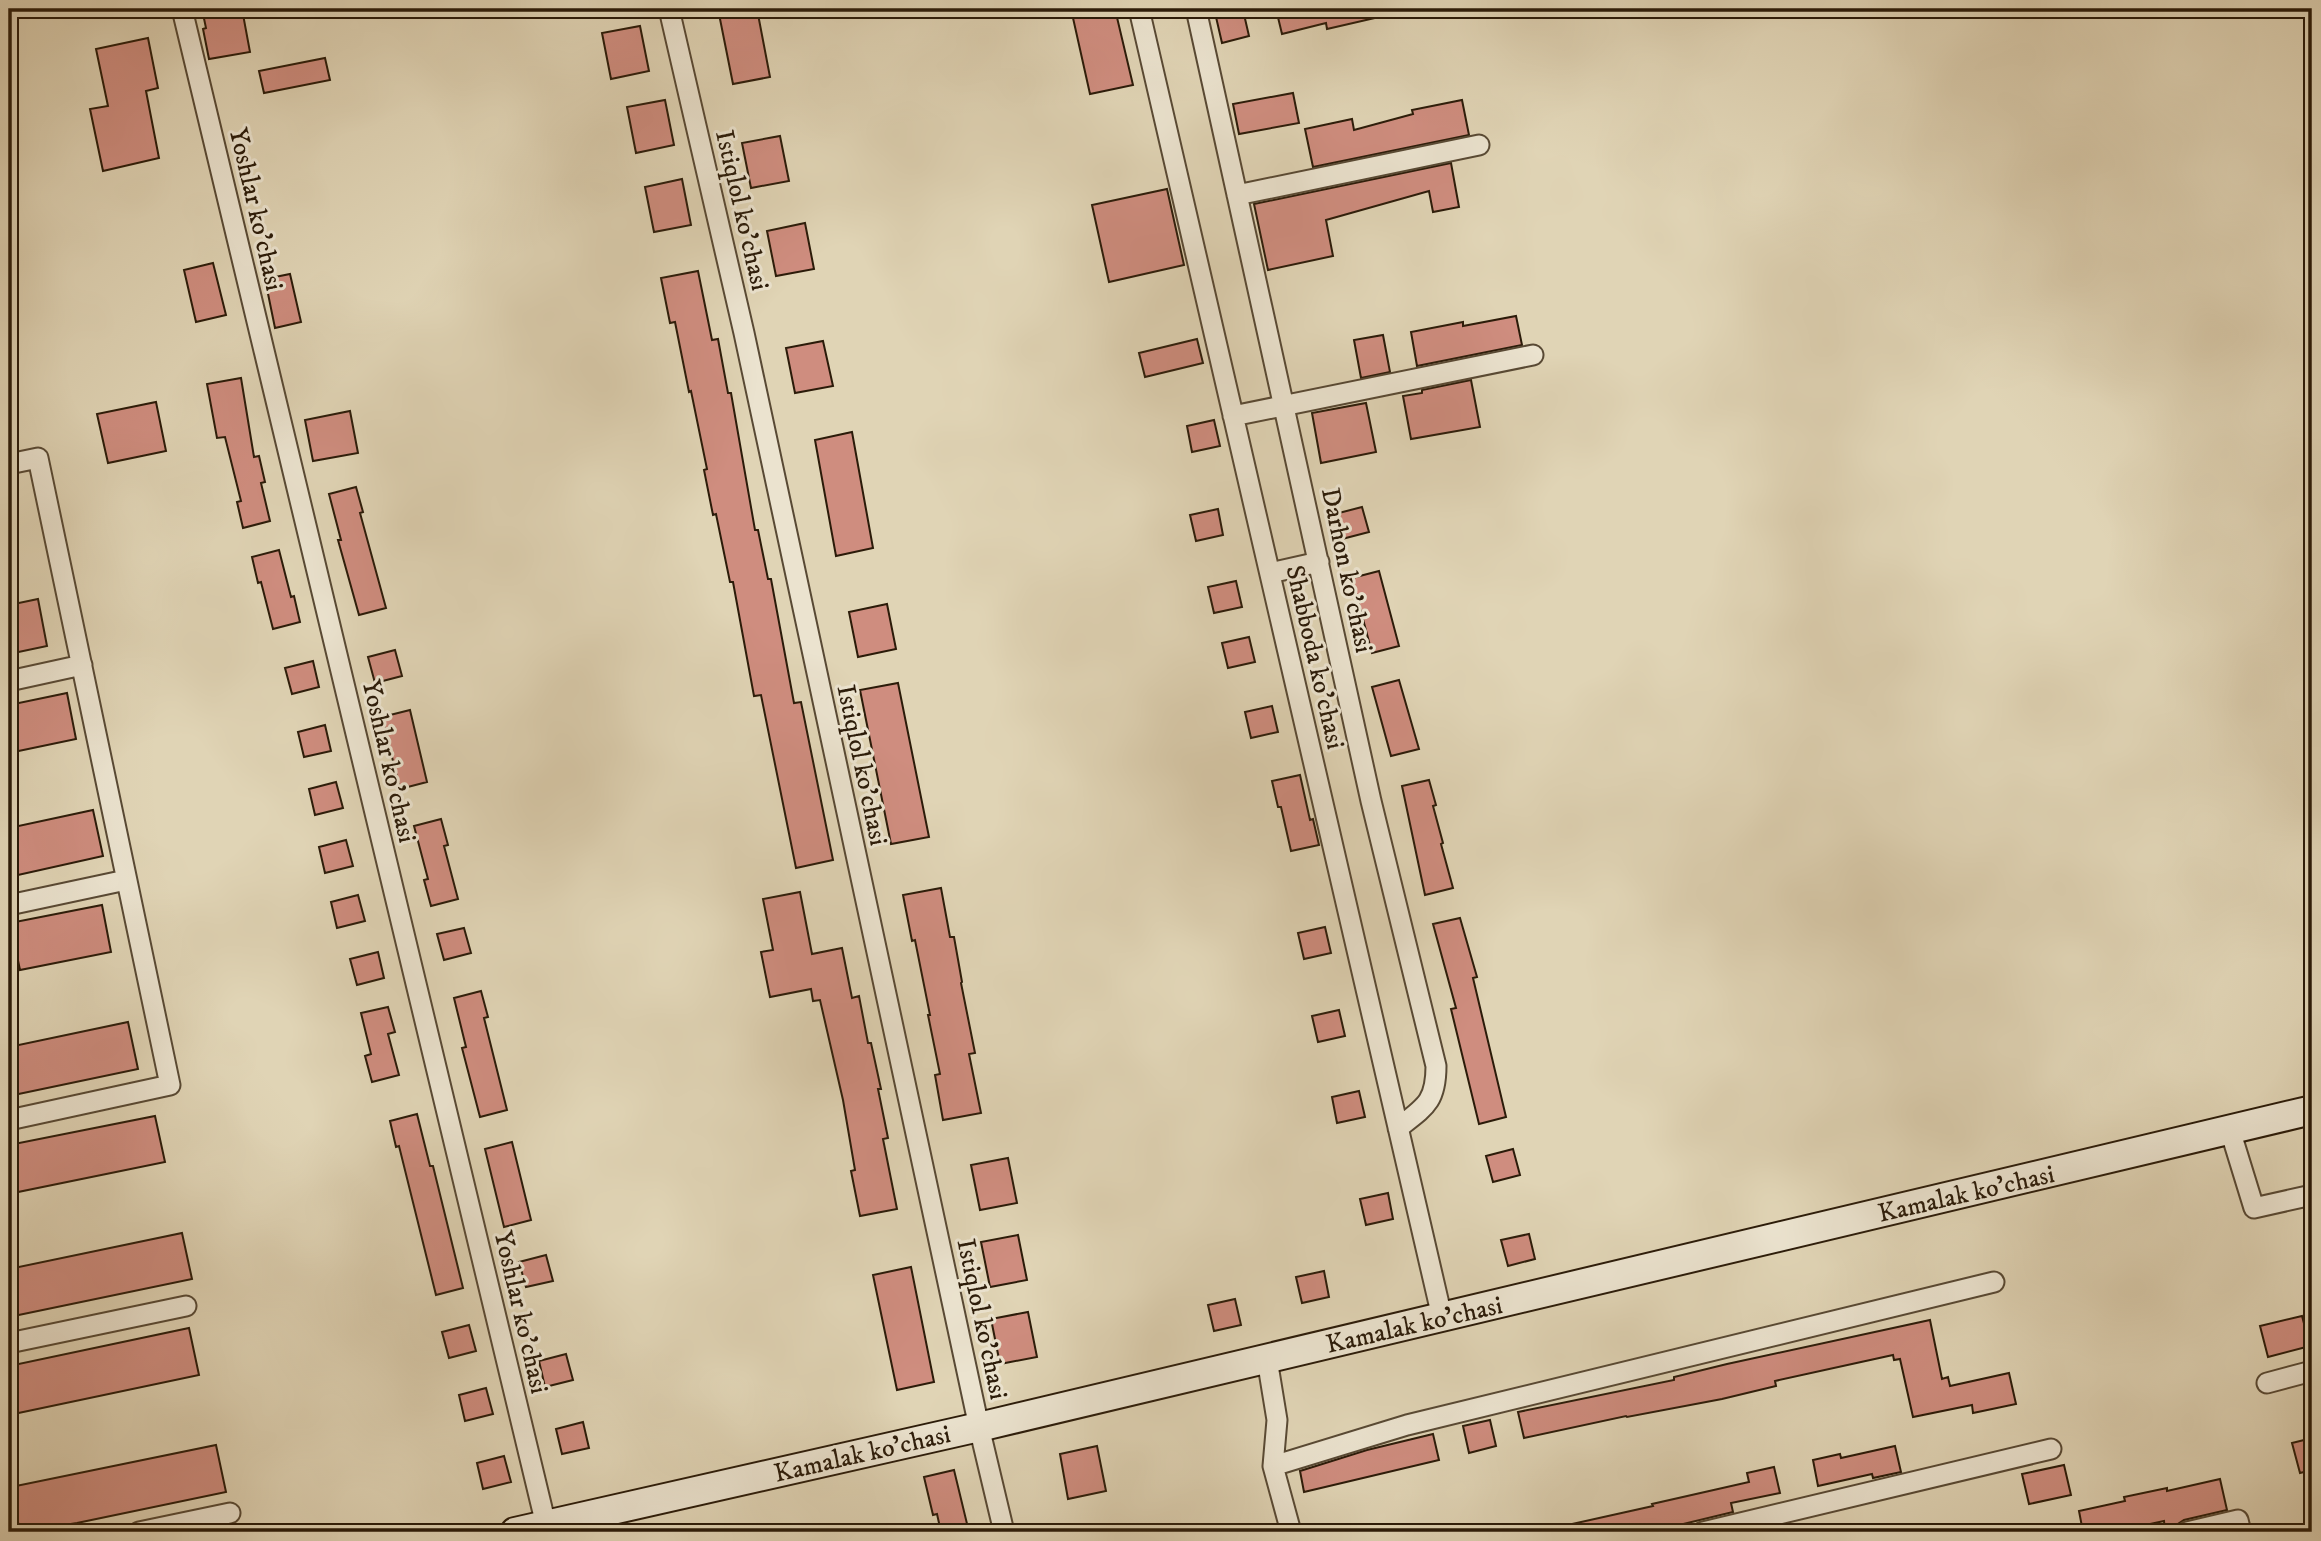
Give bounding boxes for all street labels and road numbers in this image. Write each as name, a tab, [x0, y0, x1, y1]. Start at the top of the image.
street label: Yoshlar ko'chasi	[221, 124, 290, 294]
street label: Istiqlol ko'chasi	[707, 127, 776, 294]
street label: Darhon ko'chasi	[1313, 485, 1380, 656]
street label: Shabboda ko'chasi	[1277, 562, 1352, 752]
street label: Yoshlar ko'chasi	[354, 676, 423, 846]
street label: Istiqlol ko'chasi	[828, 682, 895, 849]
street label: Kamalak ko'chasi	[1875, 1158, 2058, 1231]
street label: Yoshlar ko'chasi	[486, 1227, 555, 1397]
street label: Istiqlol ko'chasi	[948, 1236, 1015, 1403]
street label: Kamalak ko'chasi	[1323, 1289, 1506, 1362]
street label: Kamalak ko'chasi	[771, 1418, 954, 1491]

